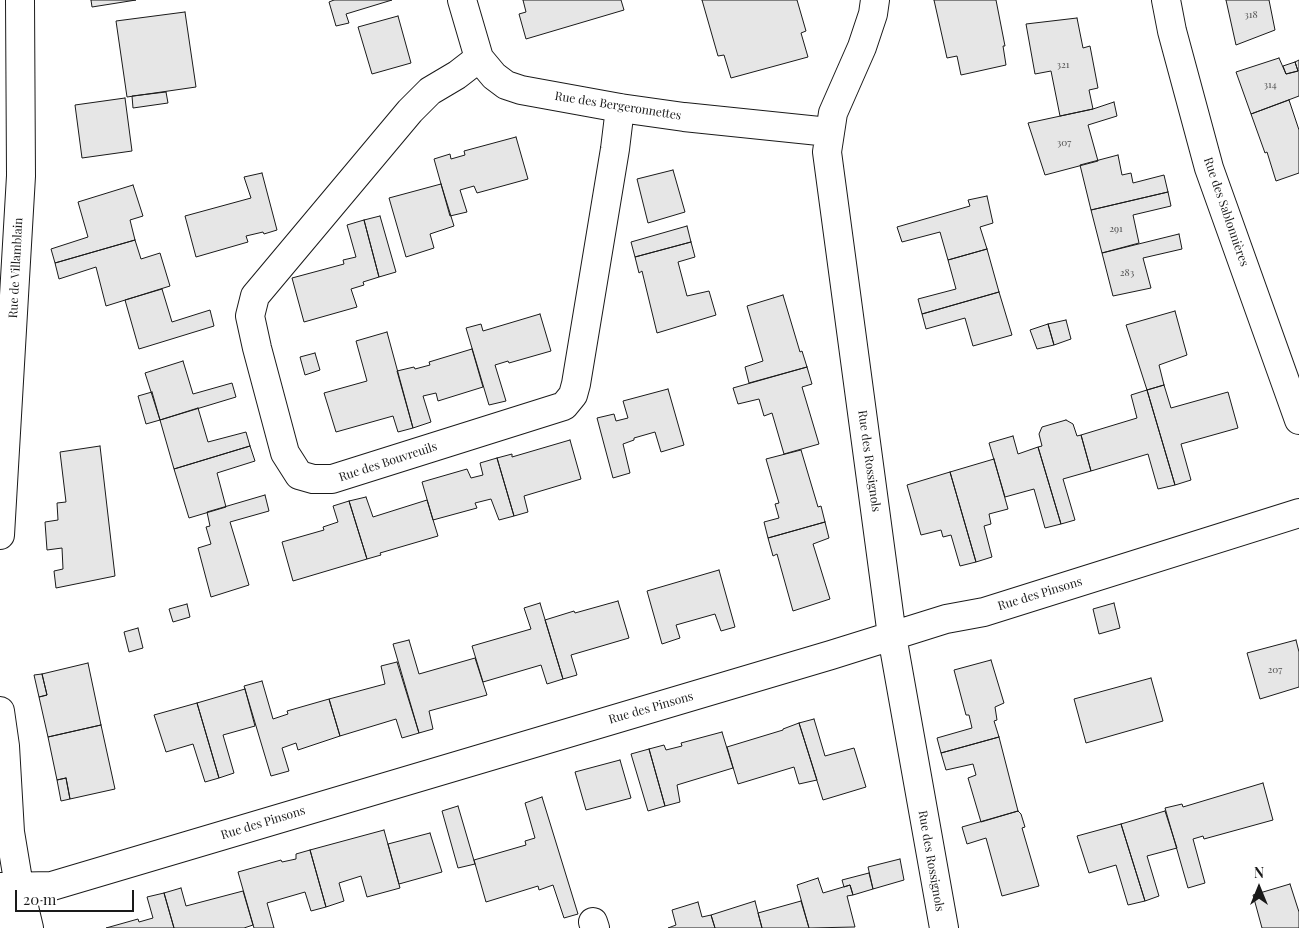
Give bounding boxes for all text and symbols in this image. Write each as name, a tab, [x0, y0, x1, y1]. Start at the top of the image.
house number: 318	[1244, 9, 1258, 21]
house number: 321	[1057, 59, 1069, 71]
house number: 314	[1263, 79, 1277, 91]
street label: Rue des Bergeronnettes	[554, 89, 682, 123]
house number: 307	[1057, 137, 1071, 149]
street label: Rue des Sablonnières	[1201, 155, 1251, 269]
street label: Rue de Villamblain	[6, 217, 26, 319]
house number: 291	[1109, 223, 1123, 235]
house number: 283	[1120, 267, 1134, 279]
street label: Rue des Rossignols	[855, 409, 883, 513]
street label: Rue des Bouvreuils	[337, 439, 439, 485]
street label: Rue des Pinsons	[996, 574, 1084, 614]
house number: 207	[1268, 664, 1282, 676]
street label: Rue des Pinsons	[607, 689, 695, 727]
street label: Rue des Pinsons	[219, 803, 307, 843]
street label: Rue des Rossignols	[915, 809, 947, 913]
north arrow	[1234, 863, 1284, 913]
text: N	[1254, 863, 1264, 882]
scale bar	[18, 880, 136, 912]
text: 20 m	[23, 889, 56, 909]

